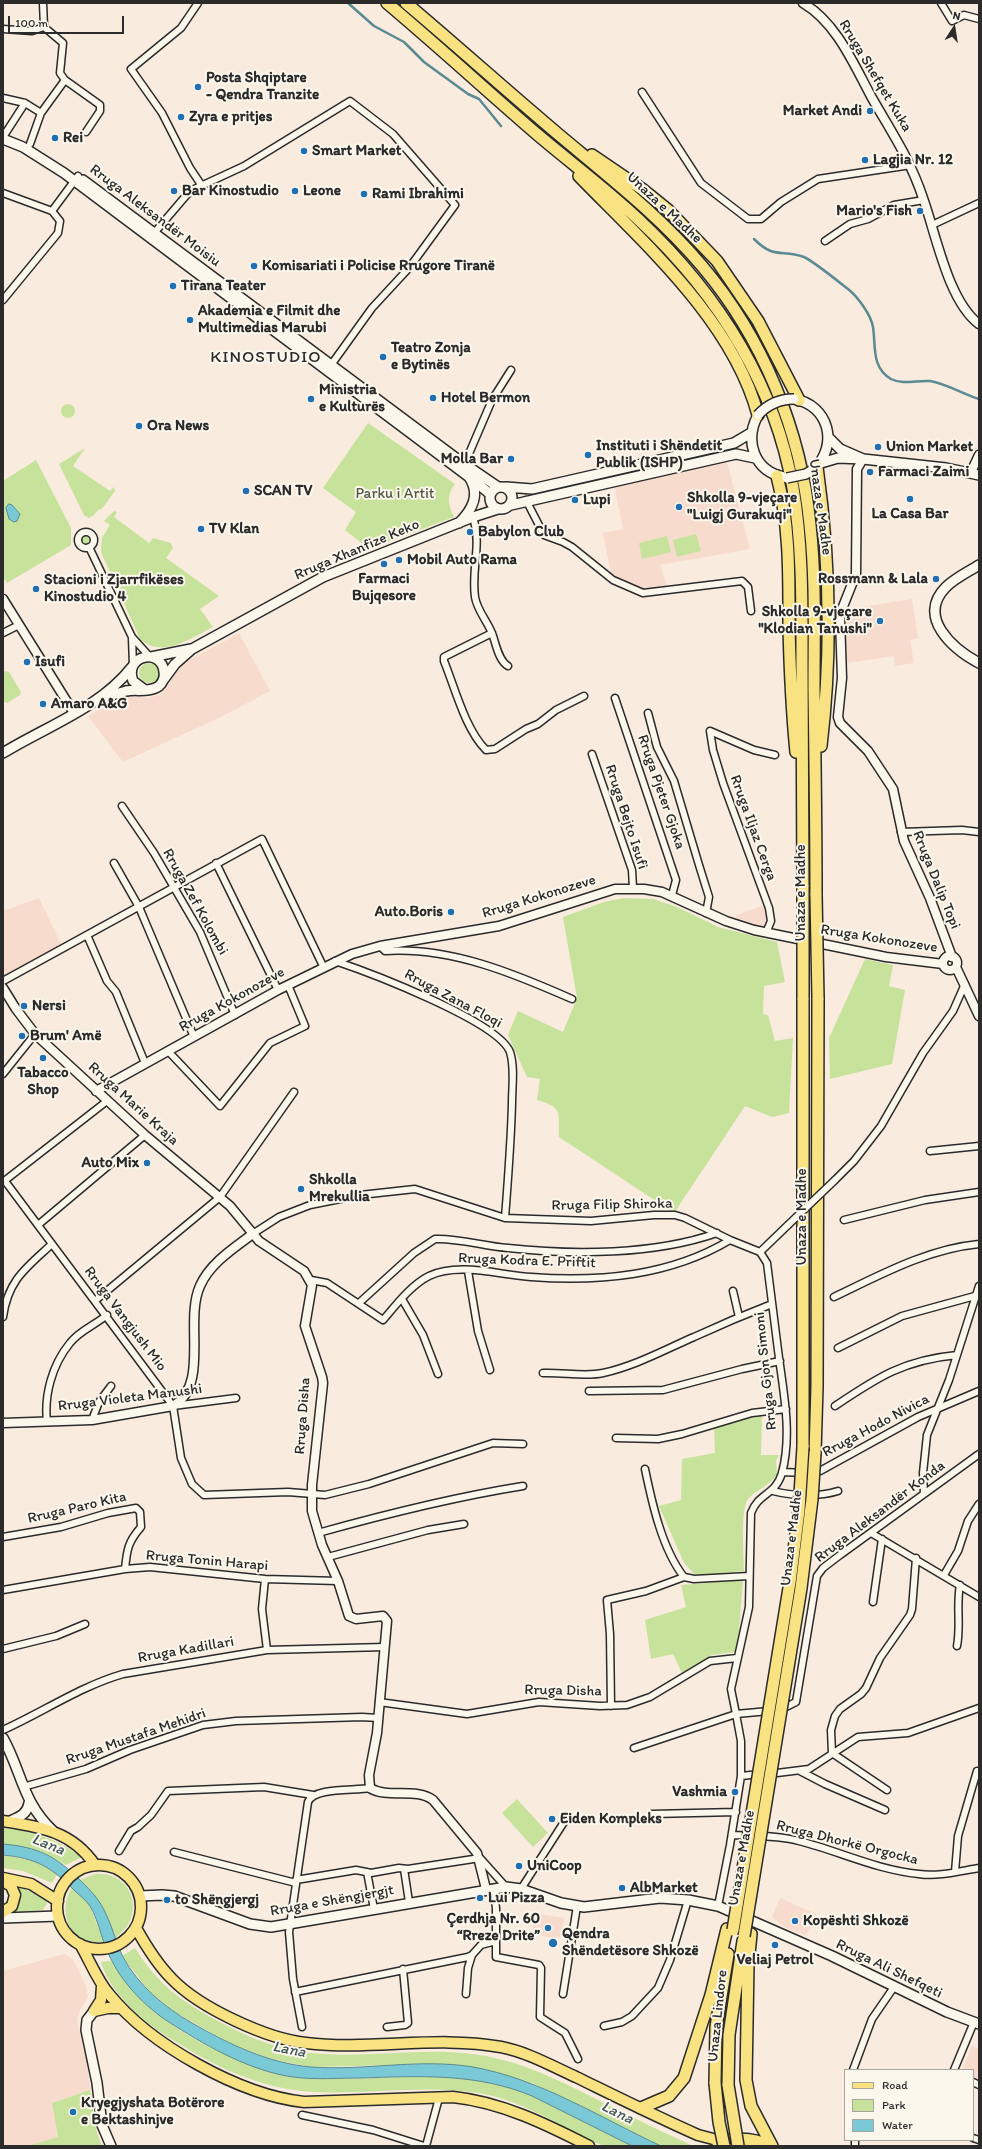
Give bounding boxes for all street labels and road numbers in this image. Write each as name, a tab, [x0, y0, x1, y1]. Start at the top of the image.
street label: Rruga Shefqet Kuka	[834, 17, 916, 135]
street label: Rruga Aleksandër Moisiu	[86, 161, 224, 271]
street label: Unaza e Madhe	[622, 168, 706, 248]
street label: Unaza e Madhe	[804, 458, 836, 556]
street label: Rruga Xhanfize Keko	[292, 516, 422, 584]
street label: Rruga Pjeter Gjoka	[633, 732, 689, 852]
street label: Rruga Bejto Isufi	[601, 762, 651, 872]
street label: Rruga Iljaz Cerga	[726, 773, 780, 883]
street label: Rruga Dalip Topi	[908, 828, 964, 932]
street label: Unaza e Madhe	[792, 844, 810, 942]
street label: Rruga Zef Kolombi	[158, 846, 232, 958]
street label: Rruga Kokonozeve	[480, 871, 598, 923]
street label: Rruga Kokonozeve	[819, 921, 939, 957]
street label: Rruga Kokonozeve	[176, 964, 288, 1036]
street label: Rruga Zana Floqi	[401, 966, 505, 1032]
street label: Rruga Marie Kraja	[84, 1059, 182, 1149]
street label: Unaza e Madhe	[793, 1168, 811, 1266]
street label: Rruga Filip Shiroka	[551, 1195, 673, 1215]
street label: Rruga Kodra E. Priftit	[458, 1250, 596, 1272]
street label: Rruga Vangjush Mio	[80, 1263, 170, 1375]
street label: Rruga Gjon Simoni	[751, 1311, 781, 1431]
street label: Rruga Disha	[291, 1377, 315, 1455]
street label: Rruga Violeta Manushi	[57, 1380, 203, 1416]
street label: Rruga Hodo Nivica	[820, 1390, 932, 1462]
street label: Rruga Aleksandër Konda	[811, 1457, 949, 1567]
street label: Rruga Paro Kita	[26, 1488, 128, 1528]
street label: Unaza e Madhe	[777, 1489, 807, 1587]
street label: Rruga Tonin Harapi	[145, 1547, 269, 1575]
street label: Rruga Kadillari	[137, 1633, 235, 1667]
street label: Rruga Disha	[524, 1681, 602, 1701]
street label: Rruga Mustafa Mehidri	[64, 1705, 208, 1769]
street label: Unaza e Madhe	[725, 1809, 759, 1907]
street label: Rruga Dhorkë Orgocka	[774, 1817, 920, 1869]
street label: Rruga e Shëngjergjt	[269, 1881, 395, 1921]
street label: Rruga Ali Shefqeti	[833, 1935, 945, 2003]
street label: Unaza Lindore	[704, 1969, 732, 2063]

